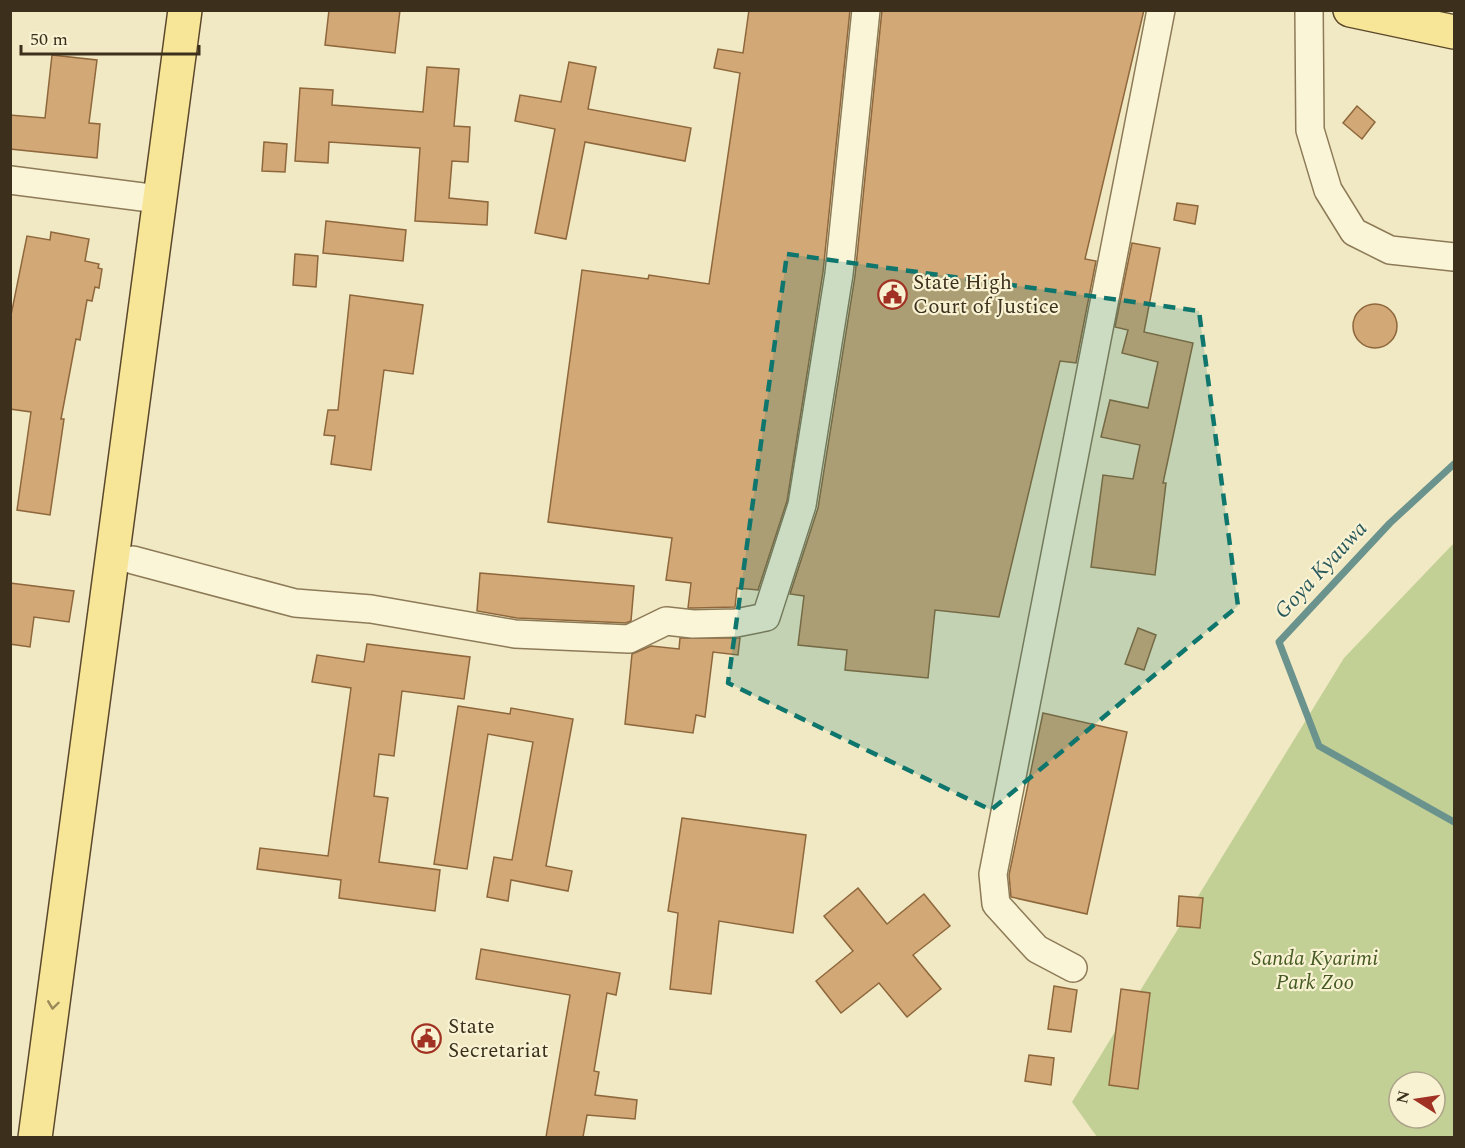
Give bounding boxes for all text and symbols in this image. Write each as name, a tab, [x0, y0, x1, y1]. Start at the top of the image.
scale bar	[21, 18, 200, 56]
text: 50 m	[30, 26, 68, 53]
place label: State High Court of Justice	[913, 267, 1059, 323]
public building icon: State High Court of Justice	[876, 279, 908, 311]
water label: Goya Kyauwa	[1267, 513, 1375, 627]
park label: Sanda Kyarimi Park Zoo	[1252, 943, 1378, 999]
one-way arrow	[48, 1001, 60, 1010]
place label: State Secretariat	[448, 1011, 549, 1067]
public building icon: State Secretariat	[411, 1023, 443, 1055]
north arrow	[1387, 1070, 1447, 1130]
text: N	[1390, 1088, 1416, 1106]

